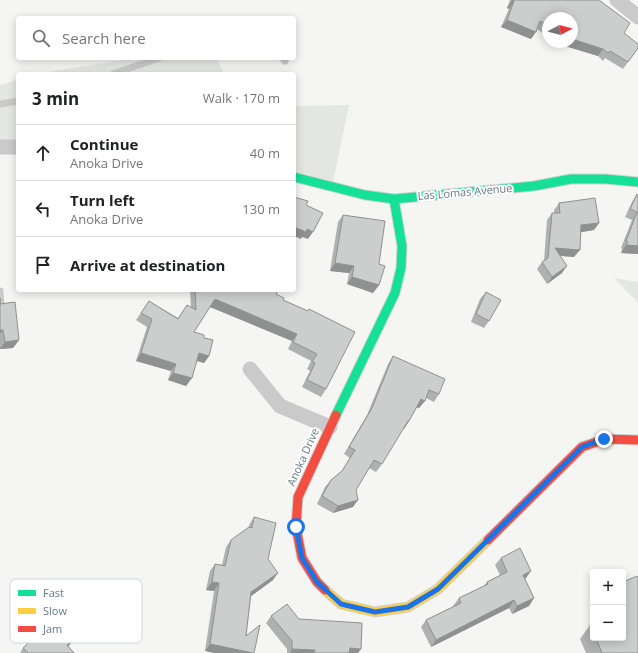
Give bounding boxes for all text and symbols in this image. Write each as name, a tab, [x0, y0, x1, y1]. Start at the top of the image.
north arrow	[542, 12, 578, 48]
search box	[16, 16, 296, 60]
icon: search	[30, 27, 52, 49]
text: Search here	[62, 28, 146, 48]
text: 3 min	[32, 87, 79, 110]
text: Walk · 170 m	[203, 89, 280, 107]
text: Continue	[70, 134, 138, 154]
icon: ahead	[32, 142, 54, 164]
text: 40 m	[250, 144, 280, 162]
text: Anoka Drive	[70, 154, 143, 172]
street label: Las Lomas Avenue	[417, 180, 513, 203]
text: Turn left	[70, 190, 135, 210]
icon: left	[32, 198, 54, 220]
text: 130 m	[242, 200, 280, 218]
text: Anoka Drive	[70, 210, 143, 228]
icon: arrive	[32, 254, 54, 276]
text: Arrive at destination	[70, 255, 225, 275]
street label: Anoka Drive	[283, 425, 322, 488]
route end	[595, 430, 613, 448]
route start	[287, 518, 305, 536]
map controls	[590, 569, 626, 641]
button: +	[590, 569, 626, 605]
legend	[10, 579, 142, 643]
text: Fast	[43, 585, 64, 600]
text: Slow	[43, 603, 67, 618]
button: −	[590, 605, 626, 641]
text: Jam	[42, 621, 62, 636]

